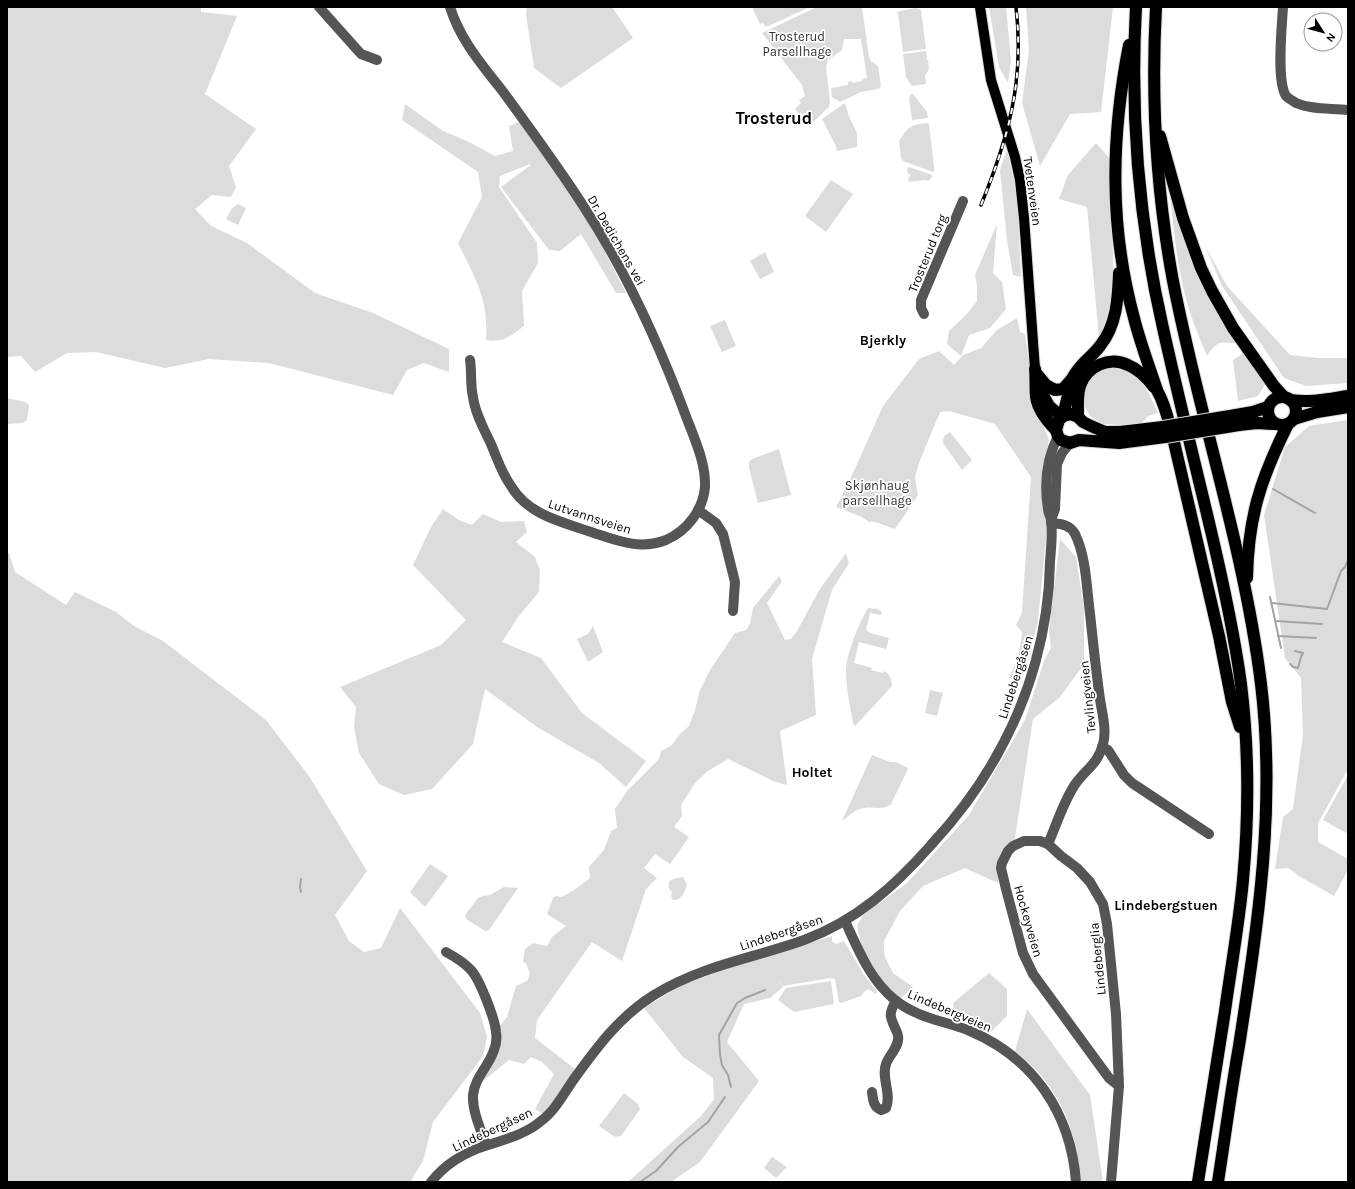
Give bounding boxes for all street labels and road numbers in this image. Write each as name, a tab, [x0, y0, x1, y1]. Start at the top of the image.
street label: Tvetenveien	[1020, 155, 1045, 227]
street label: Dr. Dedichens vei	[585, 193, 648, 288]
street label: Trosterud torg	[905, 211, 950, 294]
street label: Lutvannsveien	[546, 496, 633, 537]
street label: Lindebergåsen	[995, 634, 1036, 721]
street label: Tevlingveien	[1076, 660, 1099, 734]
street label: Hockeyveien	[1011, 883, 1046, 959]
street label: Lindebergåsen	[738, 911, 825, 954]
street label: Lindeberglia	[1086, 922, 1109, 996]
street label: Lindebergveien	[905, 986, 994, 1035]
street label: Lindebergåsen	[450, 1104, 535, 1155]

